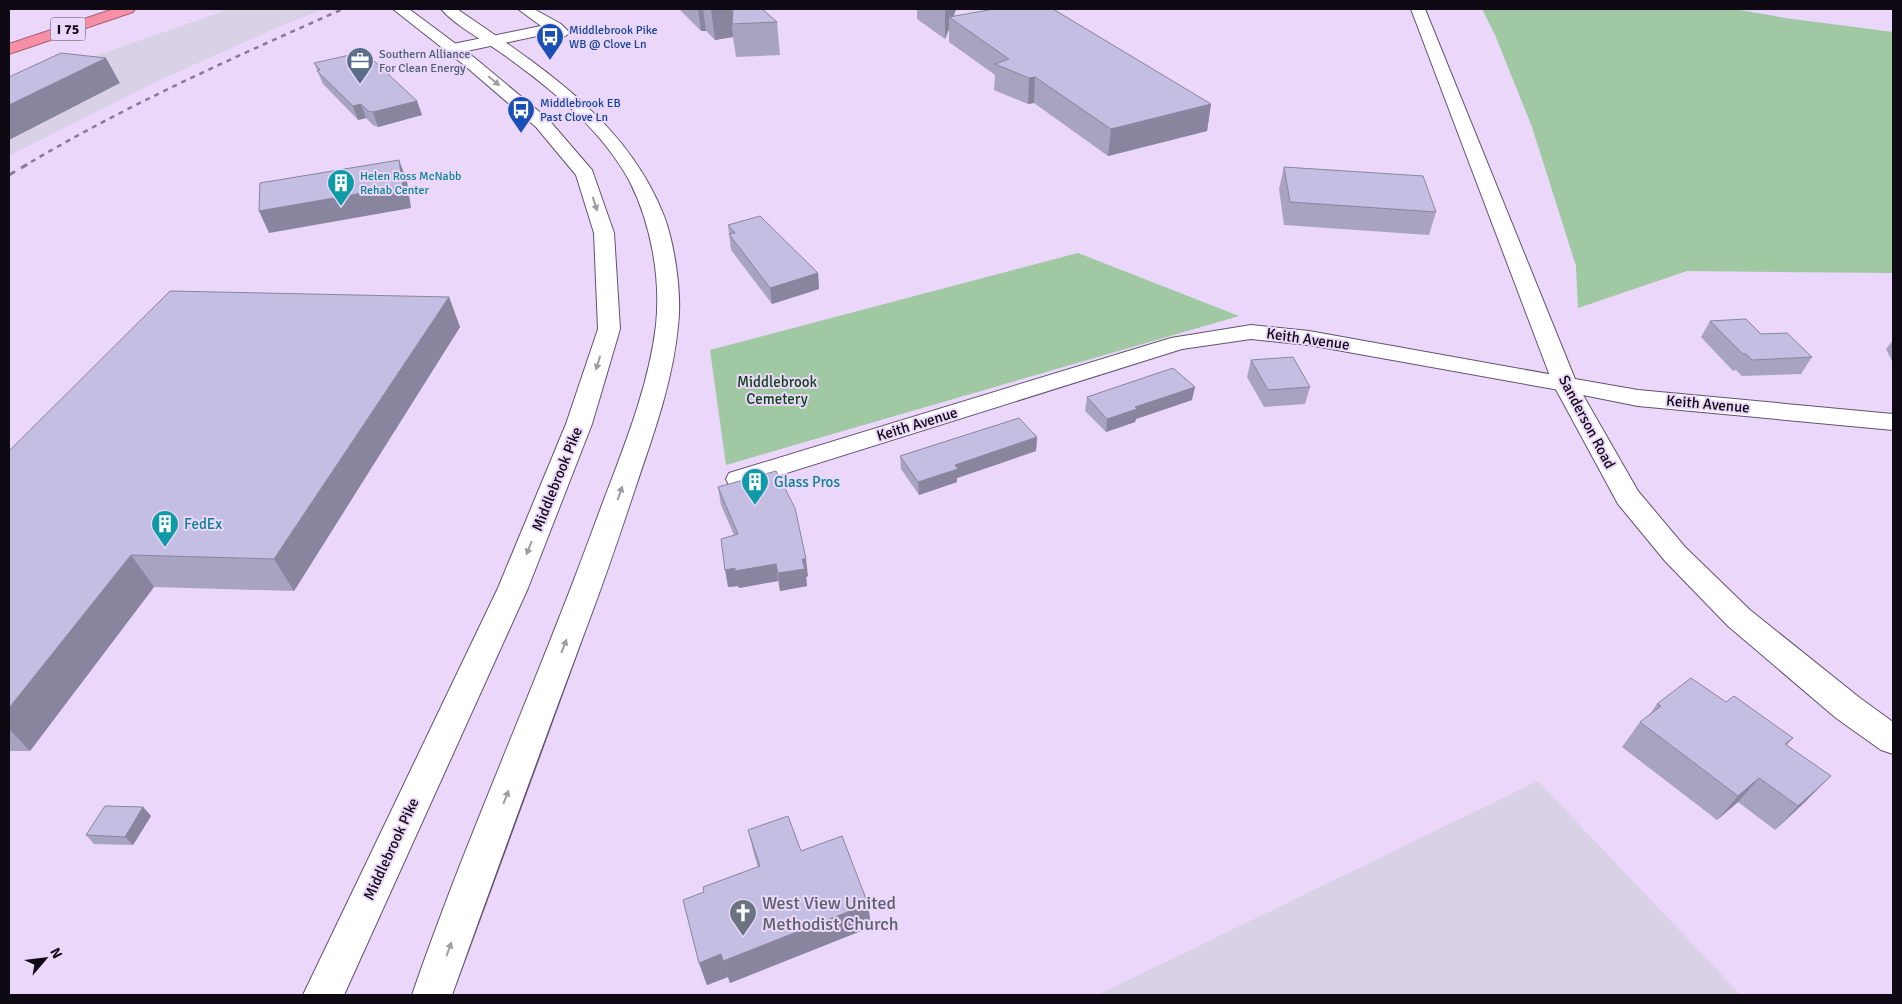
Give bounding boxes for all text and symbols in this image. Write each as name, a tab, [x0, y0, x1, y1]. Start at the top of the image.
road number: I 75	[50, 18, 86, 40]
bus stop icon: Middlebrook Pike WB @ Clove Ln	[535, 22, 565, 61]
place label: Middlebrook Pike WB @ Clove Ln	[569, 23, 658, 52]
office icon: Southern Alliance For Clean Energy	[345, 46, 375, 85]
place label: Southern Alliance For Clean Energy	[379, 47, 470, 76]
one-way arrow	[487, 76, 500, 87]
bus stop icon: Middlebrook EB Past Clove Ln	[506, 95, 536, 134]
place label: Middlebrook EB Past Clove Ln	[540, 96, 621, 125]
building icon: Helen Ross McNabb Rehab Center	[326, 168, 356, 207]
place label: Helen Ross McNabb Rehab Center	[360, 169, 461, 198]
one-way arrow	[591, 197, 599, 212]
street label: Keith Avenue	[1265, 324, 1351, 354]
one-way arrow	[593, 356, 601, 371]
street label: Sanderson Road	[1555, 372, 1619, 472]
park label: Middlebrook Cemetery	[737, 373, 818, 408]
street label: Keith Avenue	[1665, 391, 1751, 417]
street label: Keith Avenue	[874, 403, 960, 445]
street label: Middlebrook Pike	[528, 424, 586, 534]
building icon: Glass Pros	[740, 467, 770, 506]
place label: Glass Pros	[774, 473, 840, 491]
one-way arrow	[616, 485, 624, 500]
building icon: FedEx	[150, 509, 180, 548]
place label: FedEx	[184, 515, 222, 533]
one-way arrow	[525, 541, 532, 556]
one-way arrow	[561, 638, 568, 653]
one-way arrow	[502, 789, 510, 804]
street label: Middlebrook Pike	[359, 795, 423, 903]
place label: West View United Methodist Church	[762, 892, 899, 935]
church icon: West View United Methodist Church	[728, 898, 758, 937]
north arrow	[20, 934, 70, 984]
one-way arrow	[446, 942, 453, 957]
text: N	[46, 945, 66, 961]

